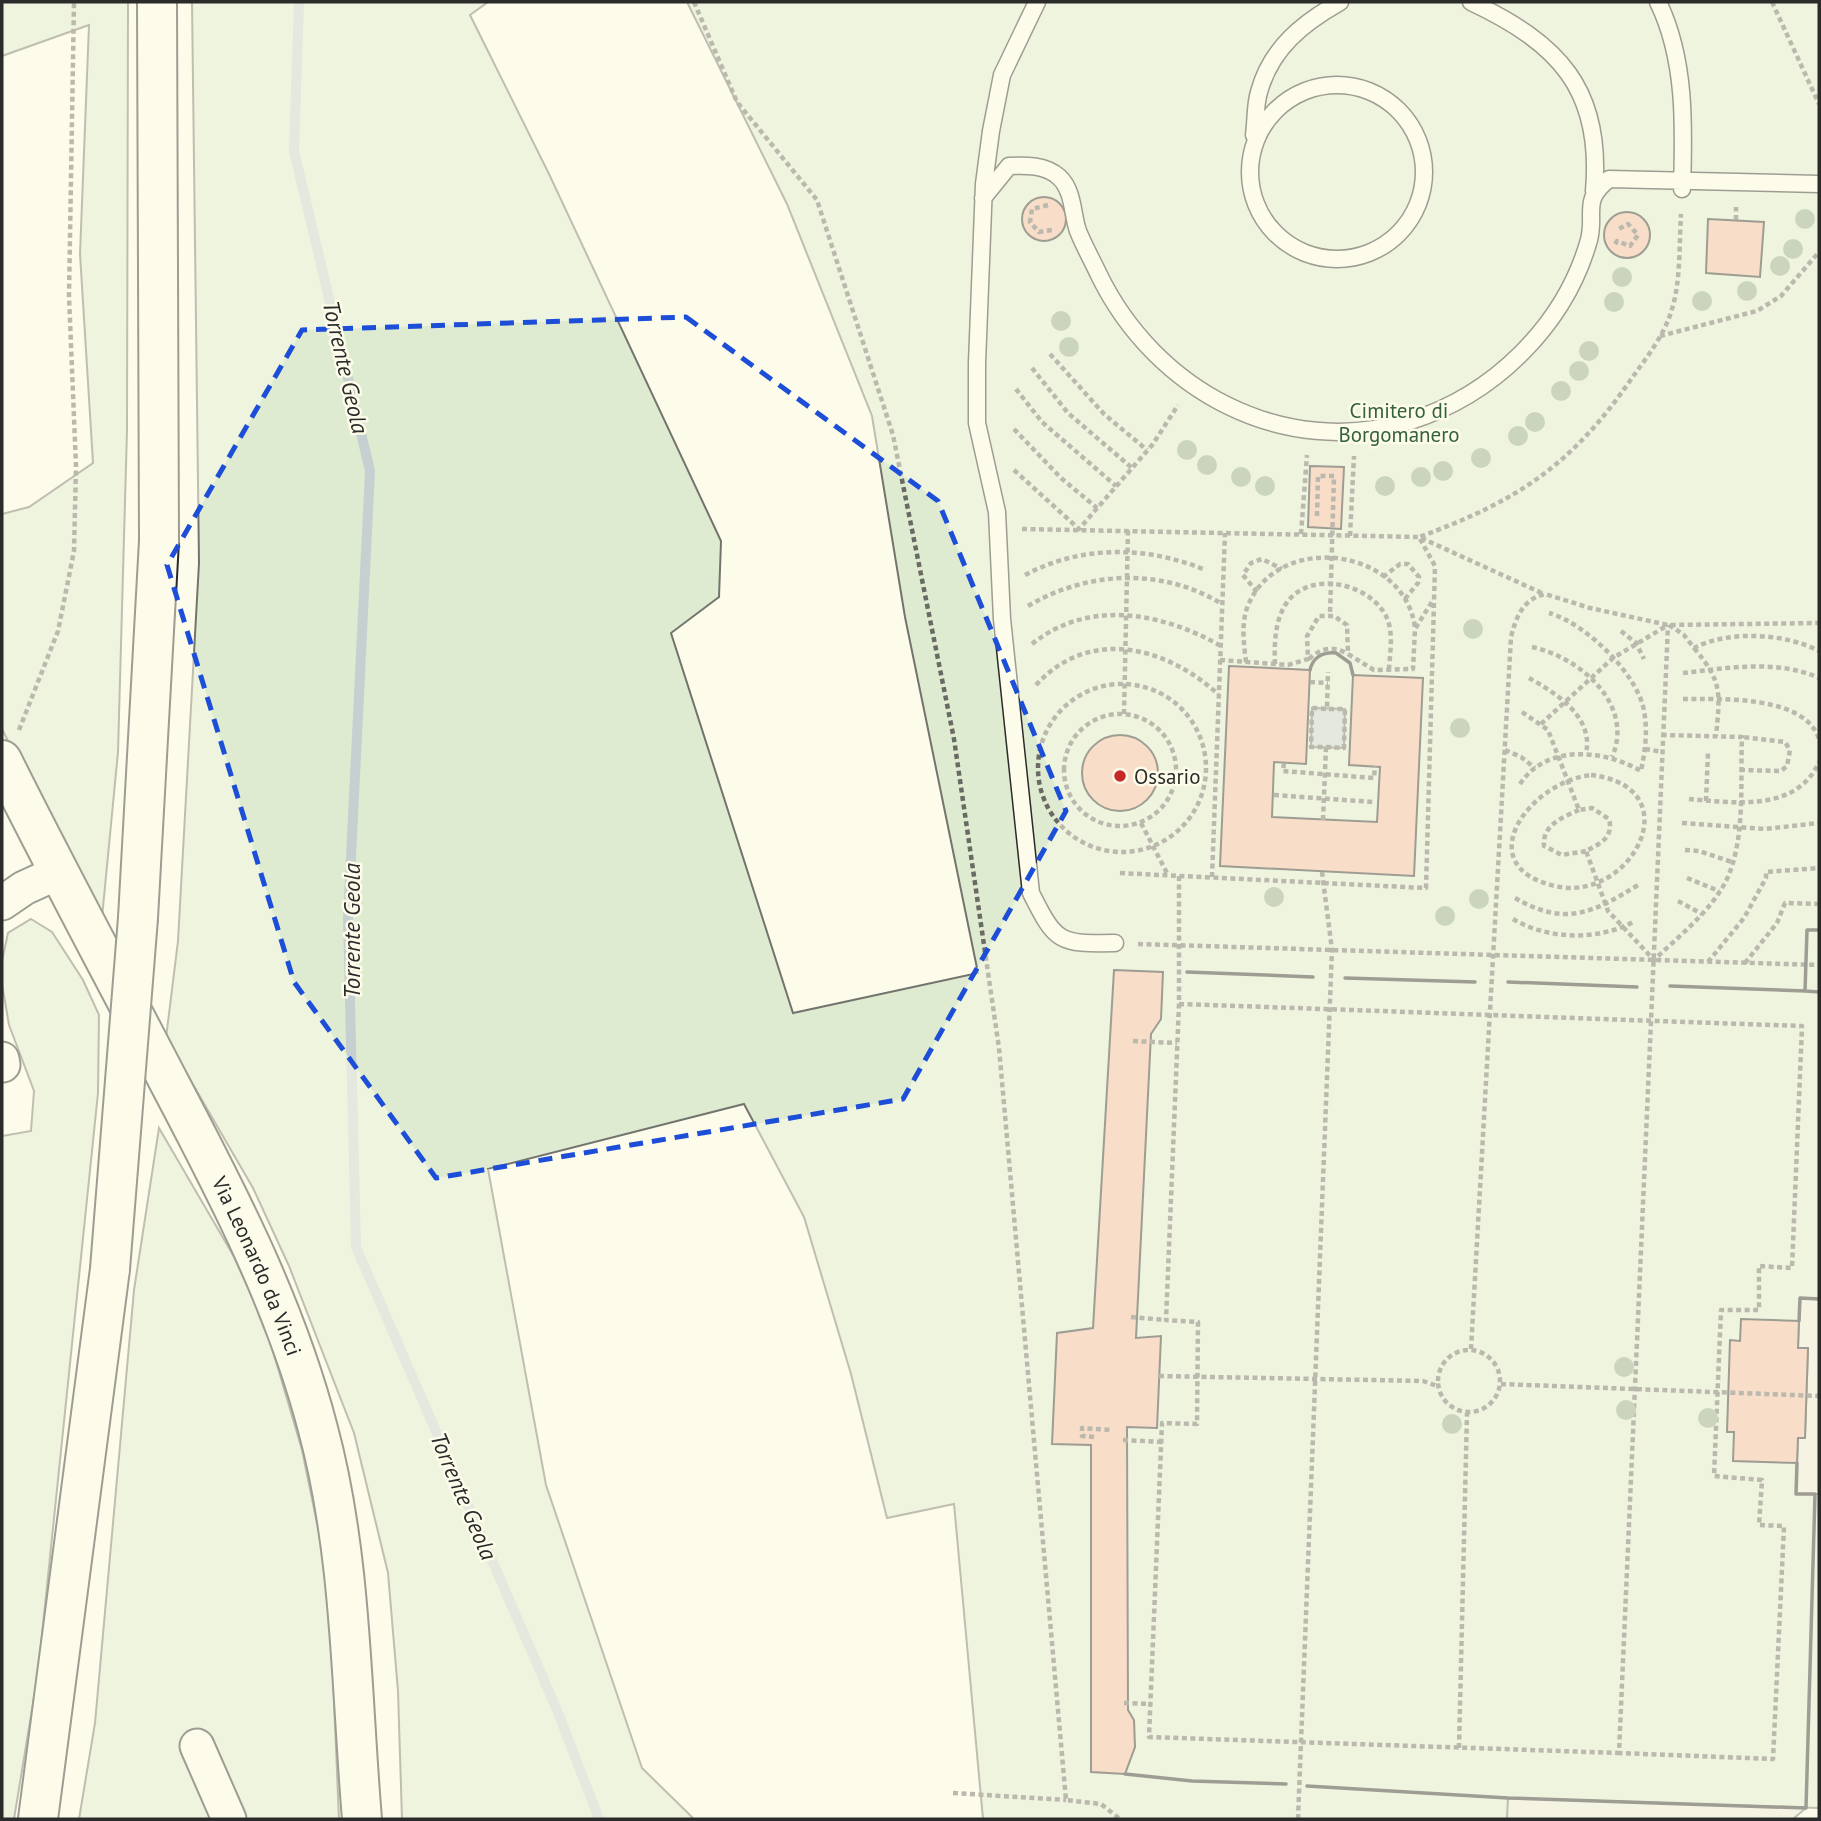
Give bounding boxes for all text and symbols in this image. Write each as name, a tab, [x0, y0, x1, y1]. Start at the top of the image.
water label: Torrente Geola	[317, 298, 375, 436]
park label: Cimitero di Borgomanero	[1338, 397, 1460, 448]
place label: Ossario	[1134, 763, 1201, 790]
marker: Ossario	[1112, 768, 1128, 784]
water label: Torrente Geola	[337, 863, 366, 999]
street label: Via Leonardo da Vinci	[206, 1171, 308, 1359]
water label: Torrente Geola	[424, 1428, 504, 1564]

